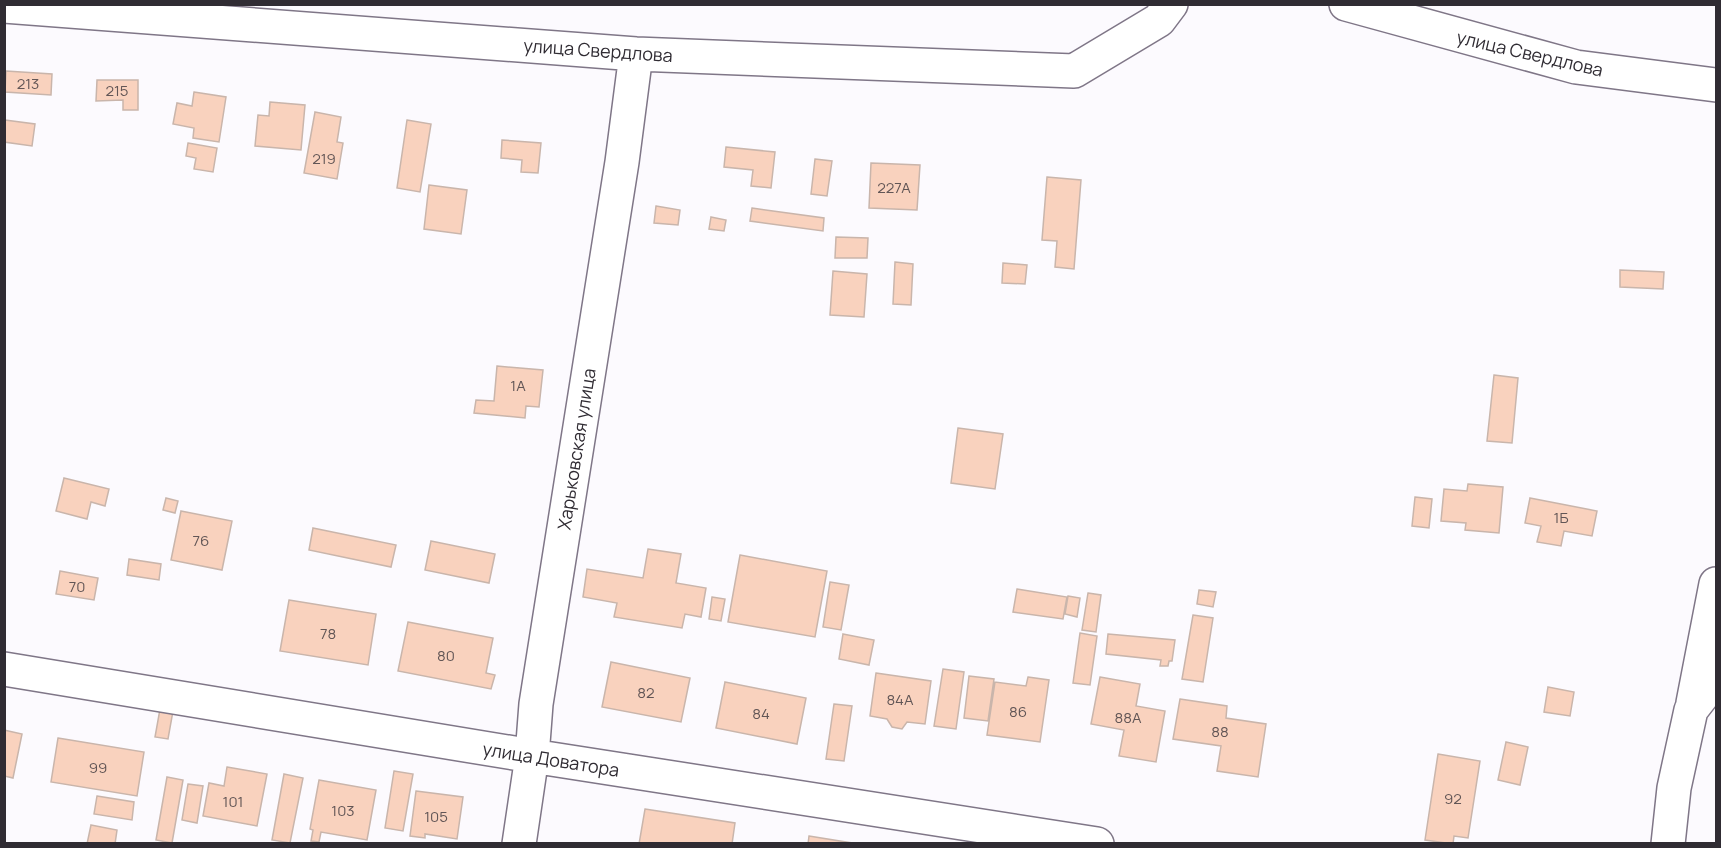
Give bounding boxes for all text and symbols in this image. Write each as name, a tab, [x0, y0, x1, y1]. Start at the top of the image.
street label: улица Свердлова	[1454, 24, 1606, 82]
street label: улица Свердлова	[523, 33, 673, 67]
house number: 213	[17, 73, 39, 94]
house number: 215	[105, 80, 129, 101]
house number: 219	[312, 148, 336, 169]
house number: 227А	[877, 177, 911, 198]
street label: Харьковская улица	[551, 366, 601, 532]
house number: 1А	[510, 375, 526, 396]
house number: 1Б	[1554, 507, 1568, 528]
house number: 76	[193, 530, 209, 551]
house number: 70	[69, 576, 85, 597]
house number: 78	[320, 623, 336, 644]
house number: 80	[437, 645, 455, 666]
house number: 82	[637, 682, 655, 703]
house number: 84А	[886, 689, 914, 710]
house number: 86	[1009, 701, 1027, 722]
house number: 84	[752, 703, 770, 724]
house number: 88А	[1115, 707, 1142, 728]
house number: 88	[1211, 721, 1229, 742]
street label: улица Доватора	[481, 736, 621, 782]
house number: 99	[89, 757, 107, 778]
house number: 92	[1444, 788, 1462, 809]
house number: 101	[223, 791, 243, 812]
house number: 103	[331, 800, 355, 821]
house number: 105	[424, 806, 448, 827]

